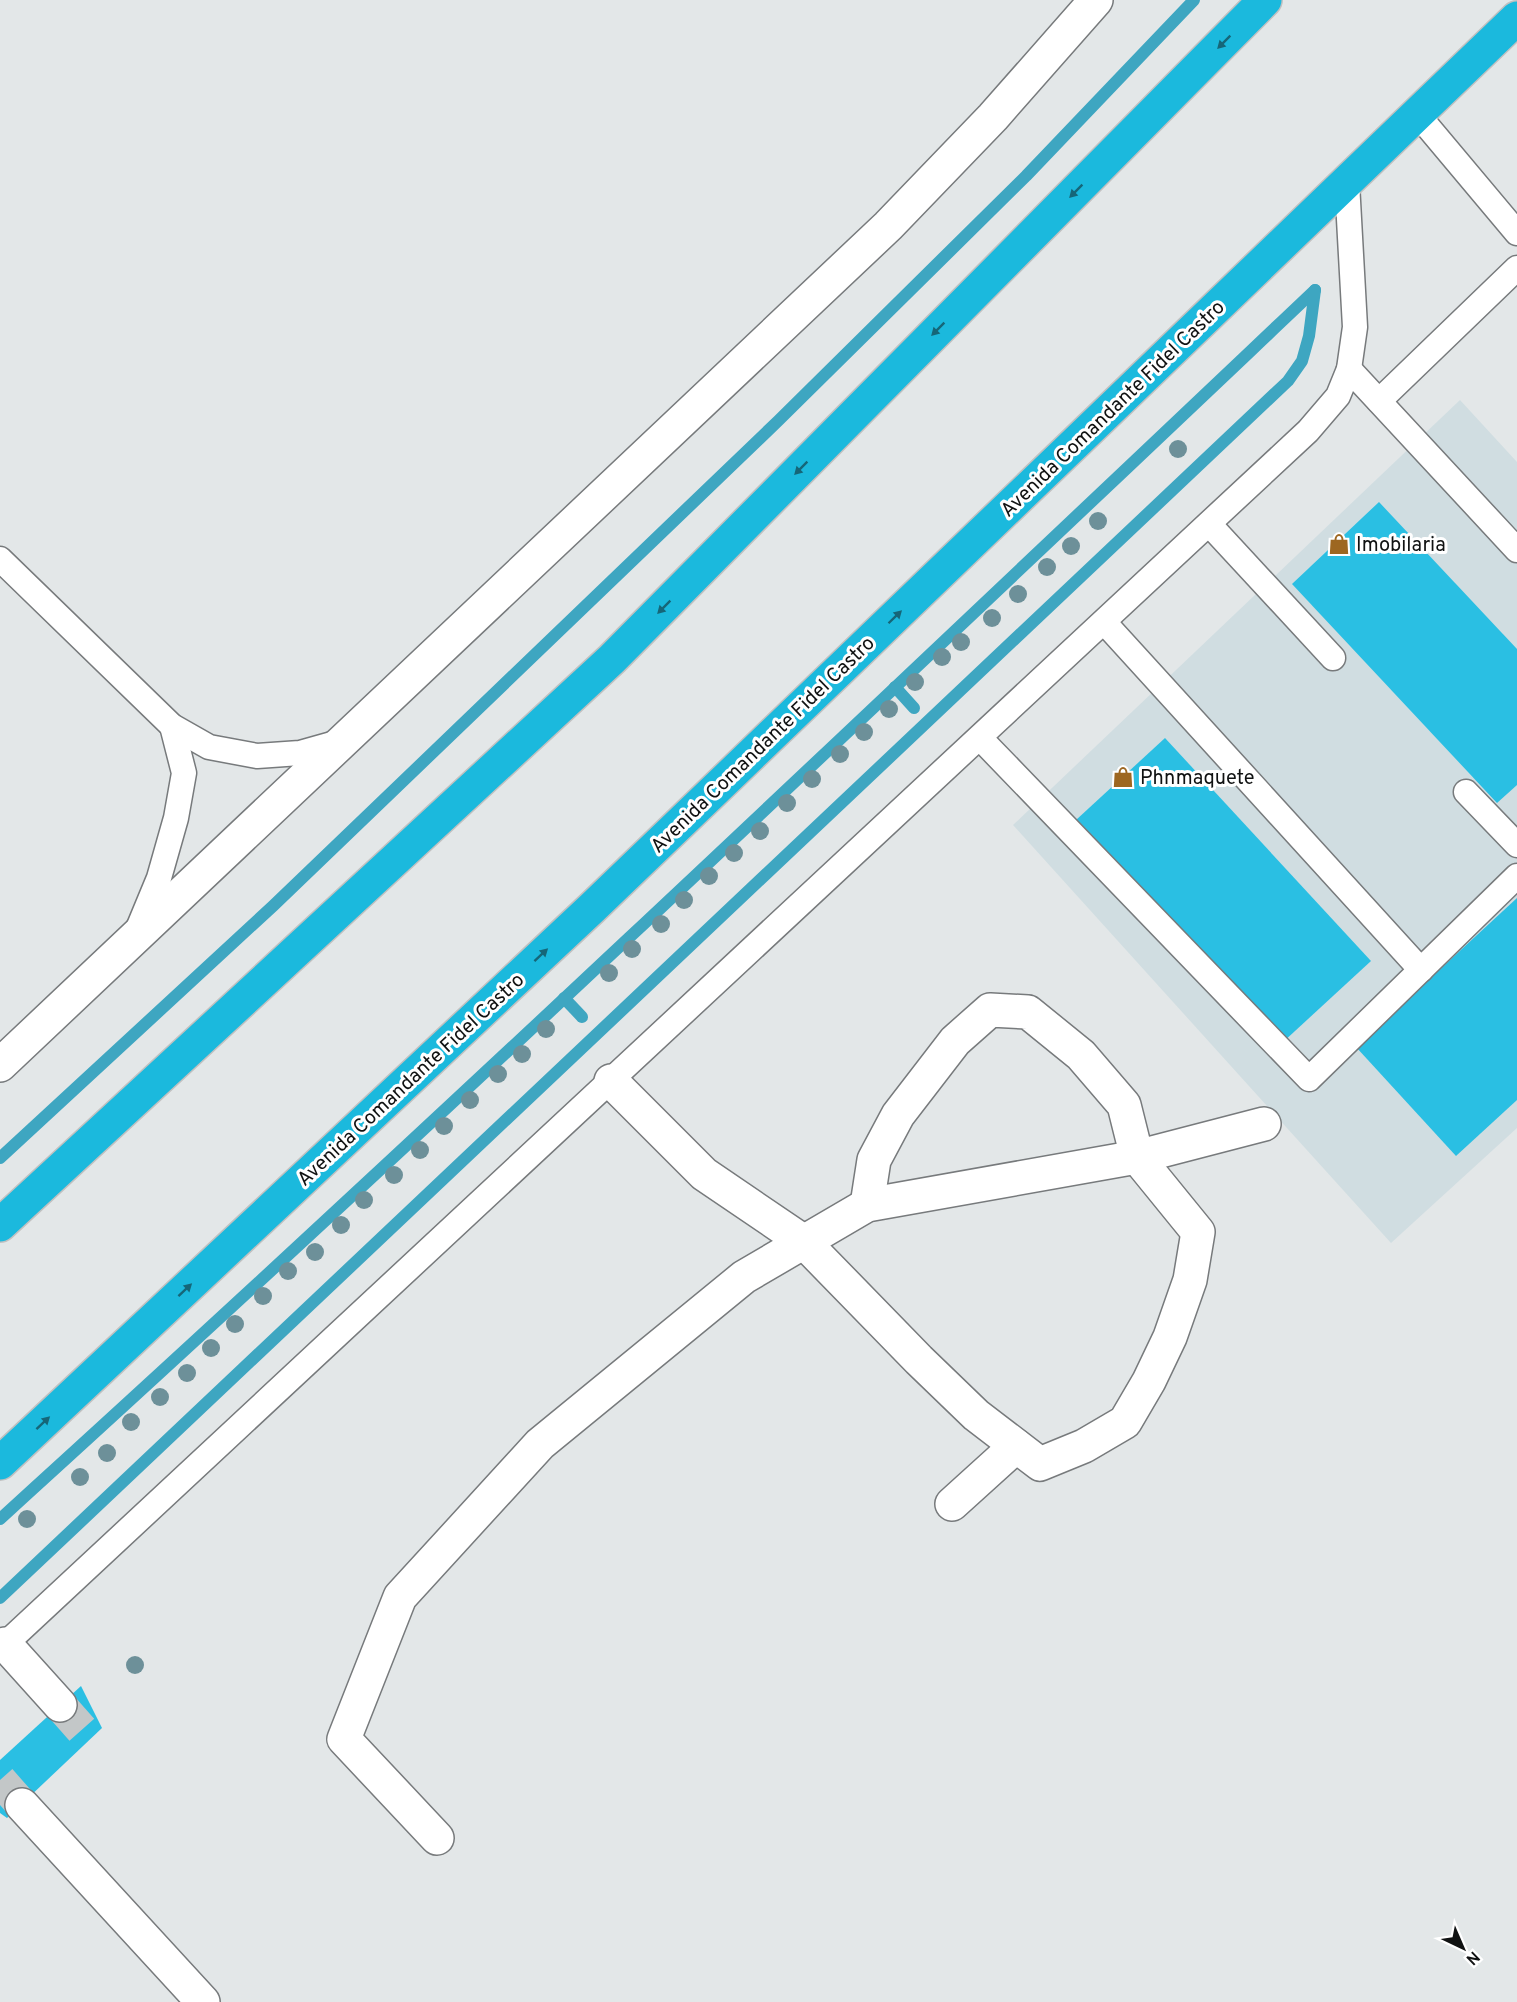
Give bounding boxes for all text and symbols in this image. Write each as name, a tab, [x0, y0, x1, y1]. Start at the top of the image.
one-way arrow	[1217, 34, 1231, 48]
one-way arrow	[1069, 183, 1083, 197]
street label: Avenida Comandante Fidel Castro	[996, 295, 1231, 524]
one-way arrow	[932, 322, 946, 336]
one-way arrow	[794, 461, 809, 475]
shop icon: Imobilaria	[1327, 532, 1351, 556]
place label: Imobilaria	[1356, 533, 1446, 559]
one-way arrow	[657, 599, 671, 614]
one-way arrow	[887, 610, 902, 624]
street label: Avenida Comandante Fidel Castro	[646, 631, 881, 860]
shop icon: Phnmaquete	[1111, 765, 1135, 789]
place label: Phnmaquete	[1140, 766, 1255, 792]
one-way arrow	[534, 948, 549, 962]
street label: Avenida Comandante Fidel Castro	[292, 968, 531, 1193]
one-way arrow	[177, 1284, 192, 1297]
one-way arrow	[35, 1417, 49, 1431]
north arrow	[1433, 1918, 1493, 1978]
text: N	[1461, 1946, 1483, 1969]

